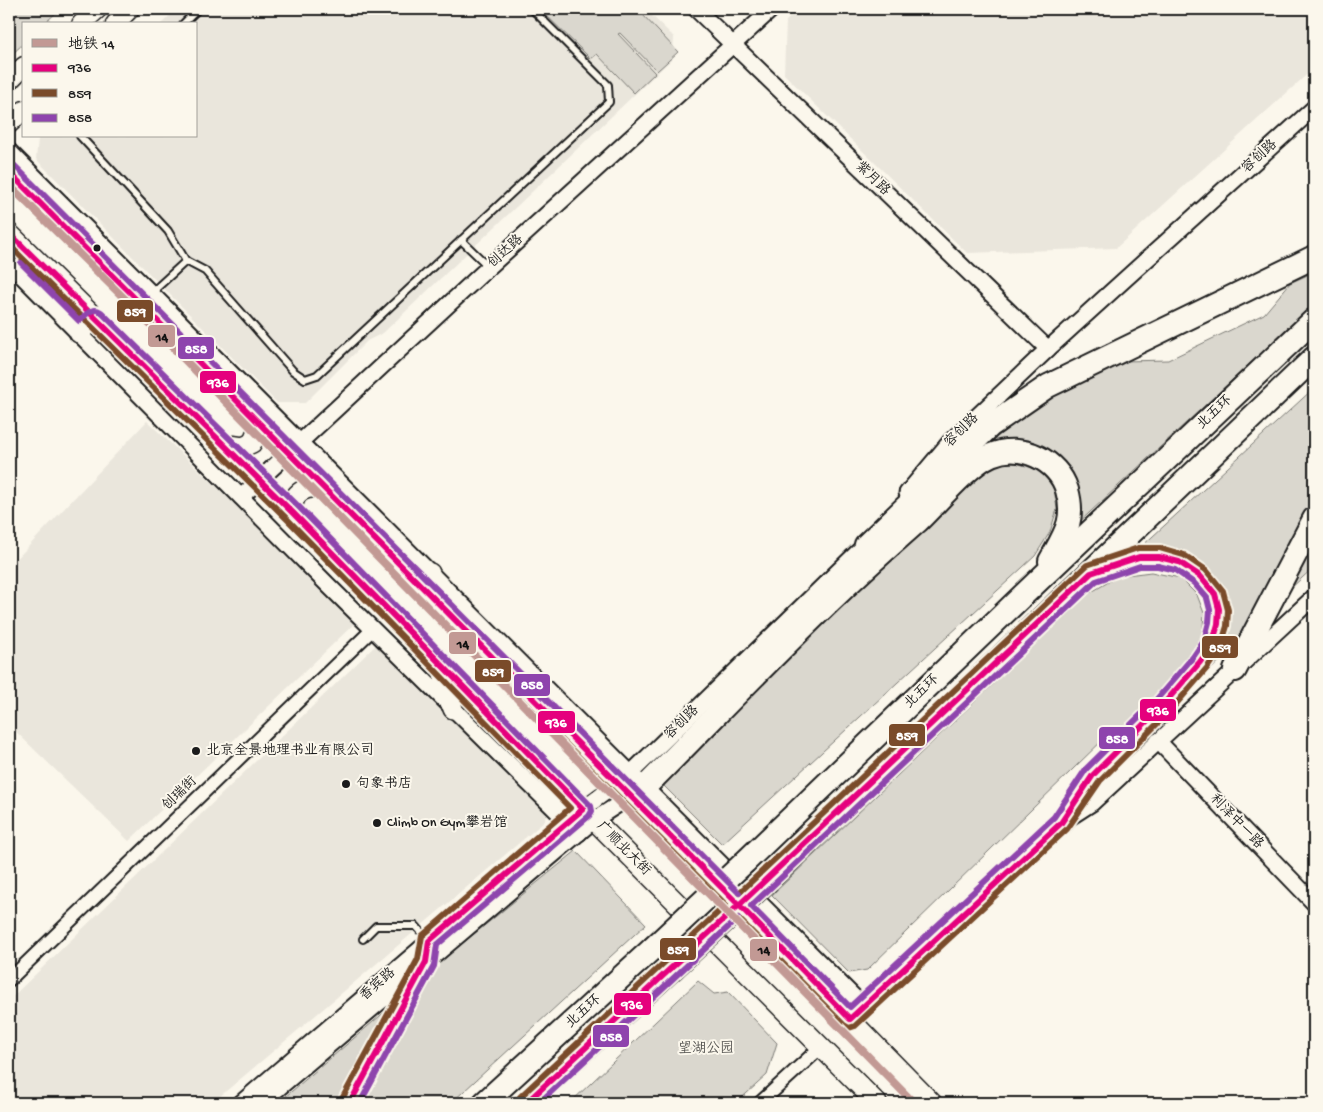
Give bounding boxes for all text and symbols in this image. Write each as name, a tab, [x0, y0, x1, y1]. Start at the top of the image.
legend	[22, 22, 198, 138]
text: 地铁 14	[68, 36, 115, 54]
text: 936	[67, 60, 91, 78]
text: 859	[68, 86, 92, 104]
text: 858	[68, 110, 92, 128]
street label: 容创路	[1238, 136, 1281, 177]
street label: 紫月路	[851, 158, 894, 200]
street label: 创达路	[484, 231, 527, 272]
unlabelled marker	[92, 243, 102, 253]
line badge: 859	[116, 299, 154, 323]
text: 859	[124, 305, 146, 322]
line badge: 14	[147, 324, 176, 348]
text: 14	[155, 330, 169, 347]
line badge: 858	[177, 336, 215, 360]
text: 858	[185, 342, 208, 359]
line badge: 936	[199, 370, 237, 394]
text: 936	[206, 376, 230, 393]
street label: 北五环	[1194, 392, 1236, 434]
street label: 容创路	[940, 409, 983, 452]
line badge: 14	[448, 631, 477, 655]
line badge: 859	[1201, 635, 1239, 659]
text: 14	[456, 637, 470, 654]
text: 859	[1209, 641, 1231, 658]
line badge: 859	[474, 659, 512, 683]
text: 859	[482, 665, 504, 682]
street label: 北五环	[901, 671, 943, 713]
line badge: 858	[513, 673, 551, 697]
text: 858	[521, 678, 544, 695]
line badge: 936	[1139, 698, 1177, 722]
street label: 容创路	[660, 702, 703, 744]
text: 936	[1146, 704, 1170, 721]
line badge: 936	[537, 710, 576, 734]
text: 936	[544, 716, 568, 733]
line badge: 859	[888, 723, 926, 747]
line badge: 858	[1098, 726, 1136, 750]
text: 859	[896, 729, 918, 746]
text: 858	[1106, 732, 1129, 749]
place label: 北京全景地理书业有限公司	[206, 742, 374, 760]
marker: 北京全景地理书业有限公司	[190, 745, 202, 757]
street label: 创瑞街	[158, 773, 201, 815]
place label: 句象书店	[356, 776, 412, 793]
marker: 句象书店	[340, 778, 352, 790]
street label: 利泽中一路	[1206, 790, 1267, 853]
place label: Climb On Gym攀岩馆	[387, 814, 507, 832]
marker: Climb On Gym攀岩馆	[371, 817, 383, 829]
street label: 广顺北大街	[592, 818, 654, 880]
line badge: 859	[659, 937, 697, 961]
line badge: 14	[749, 938, 778, 962]
text: 859	[667, 943, 689, 960]
text: 14	[757, 943, 771, 960]
street label: 香宾路	[356, 964, 399, 1005]
street label: 北五环	[563, 992, 605, 1032]
line badge: 936	[613, 992, 652, 1016]
text: 936	[620, 998, 644, 1015]
line badge: 858	[592, 1024, 630, 1048]
text: 858	[600, 1030, 623, 1047]
park label: 望湖公园	[678, 1040, 734, 1058]

